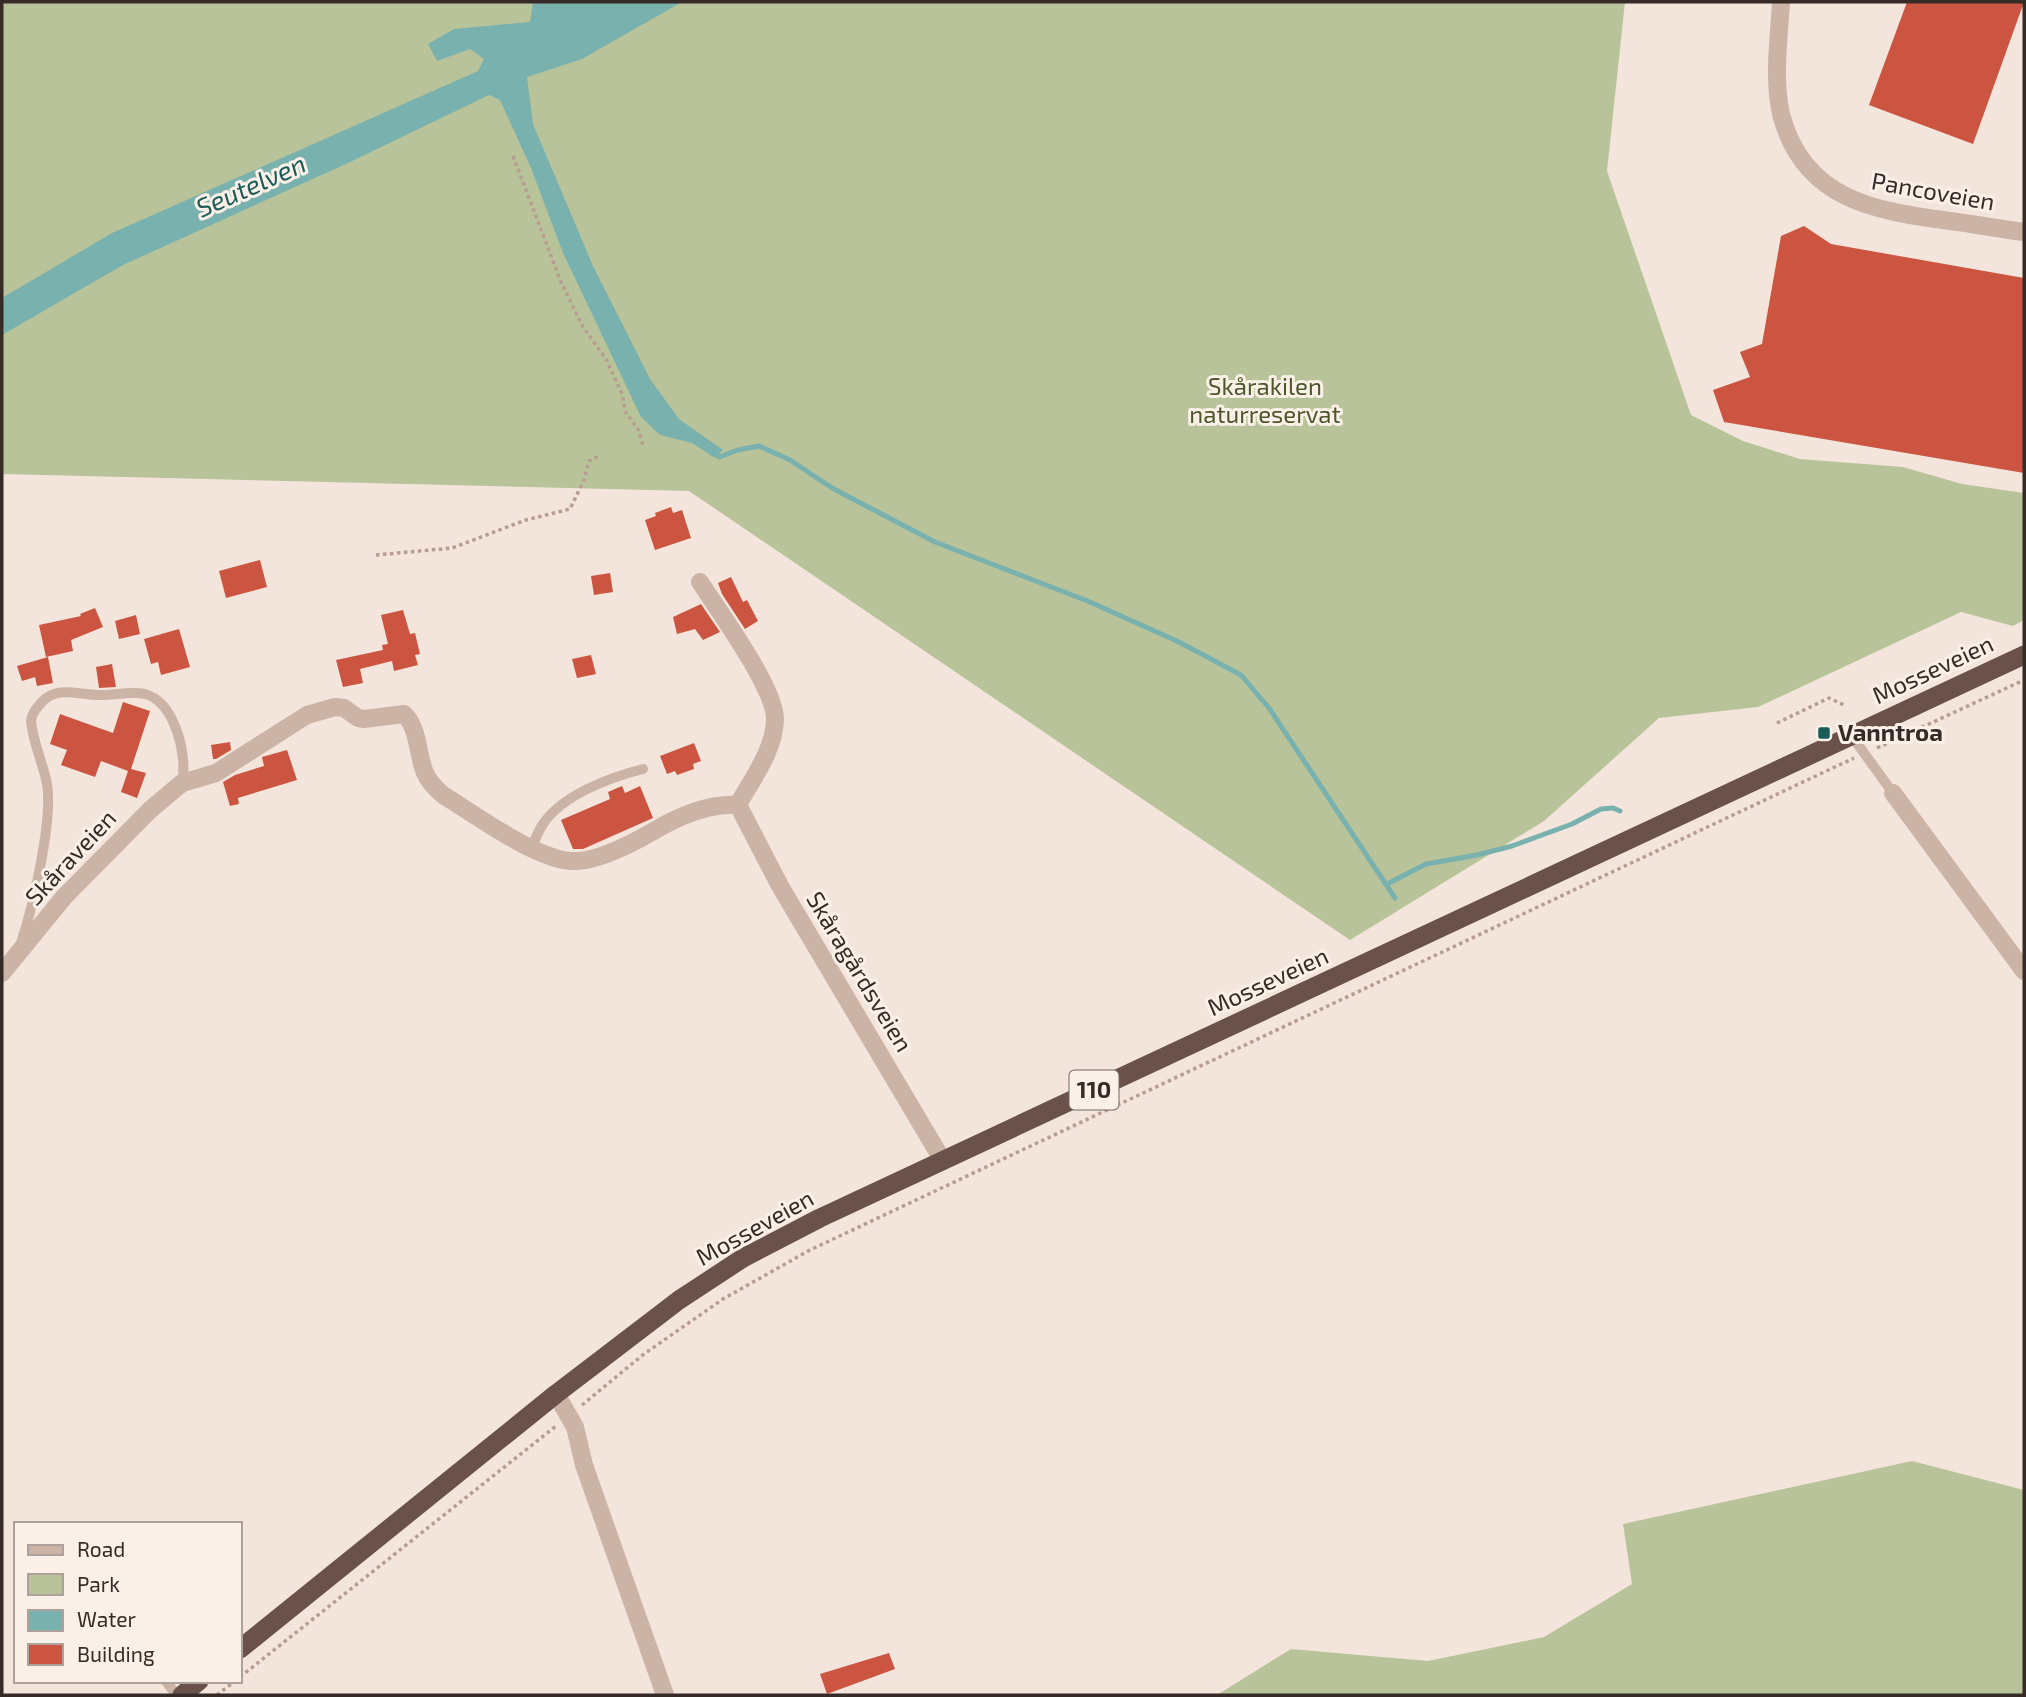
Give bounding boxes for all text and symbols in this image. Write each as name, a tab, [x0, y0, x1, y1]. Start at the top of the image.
water label: Seutelven	[191, 147, 310, 223]
street label: Pancoveien	[1869, 165, 1997, 216]
park label: Skårakilen naturreservat	[1189, 371, 1341, 428]
street label: Mosseveien	[1867, 628, 1997, 709]
place label: Vanntroa	[1838, 717, 1943, 746]
marker: Vanntroa	[1816, 725, 1832, 741]
street label: Skåraveien	[18, 803, 121, 911]
street label: Skåragårdsveien	[801, 886, 919, 1057]
street label: Mosseveien	[1202, 940, 1332, 1021]
road number: 110	[1070, 1070, 1118, 1110]
street label: Mosseveien	[690, 1182, 818, 1271]
legend	[14, 1522, 242, 1683]
text: Road	[77, 1536, 125, 1561]
text: Park	[77, 1571, 120, 1596]
text: Water	[77, 1606, 136, 1631]
text: Building	[77, 1641, 155, 1666]

